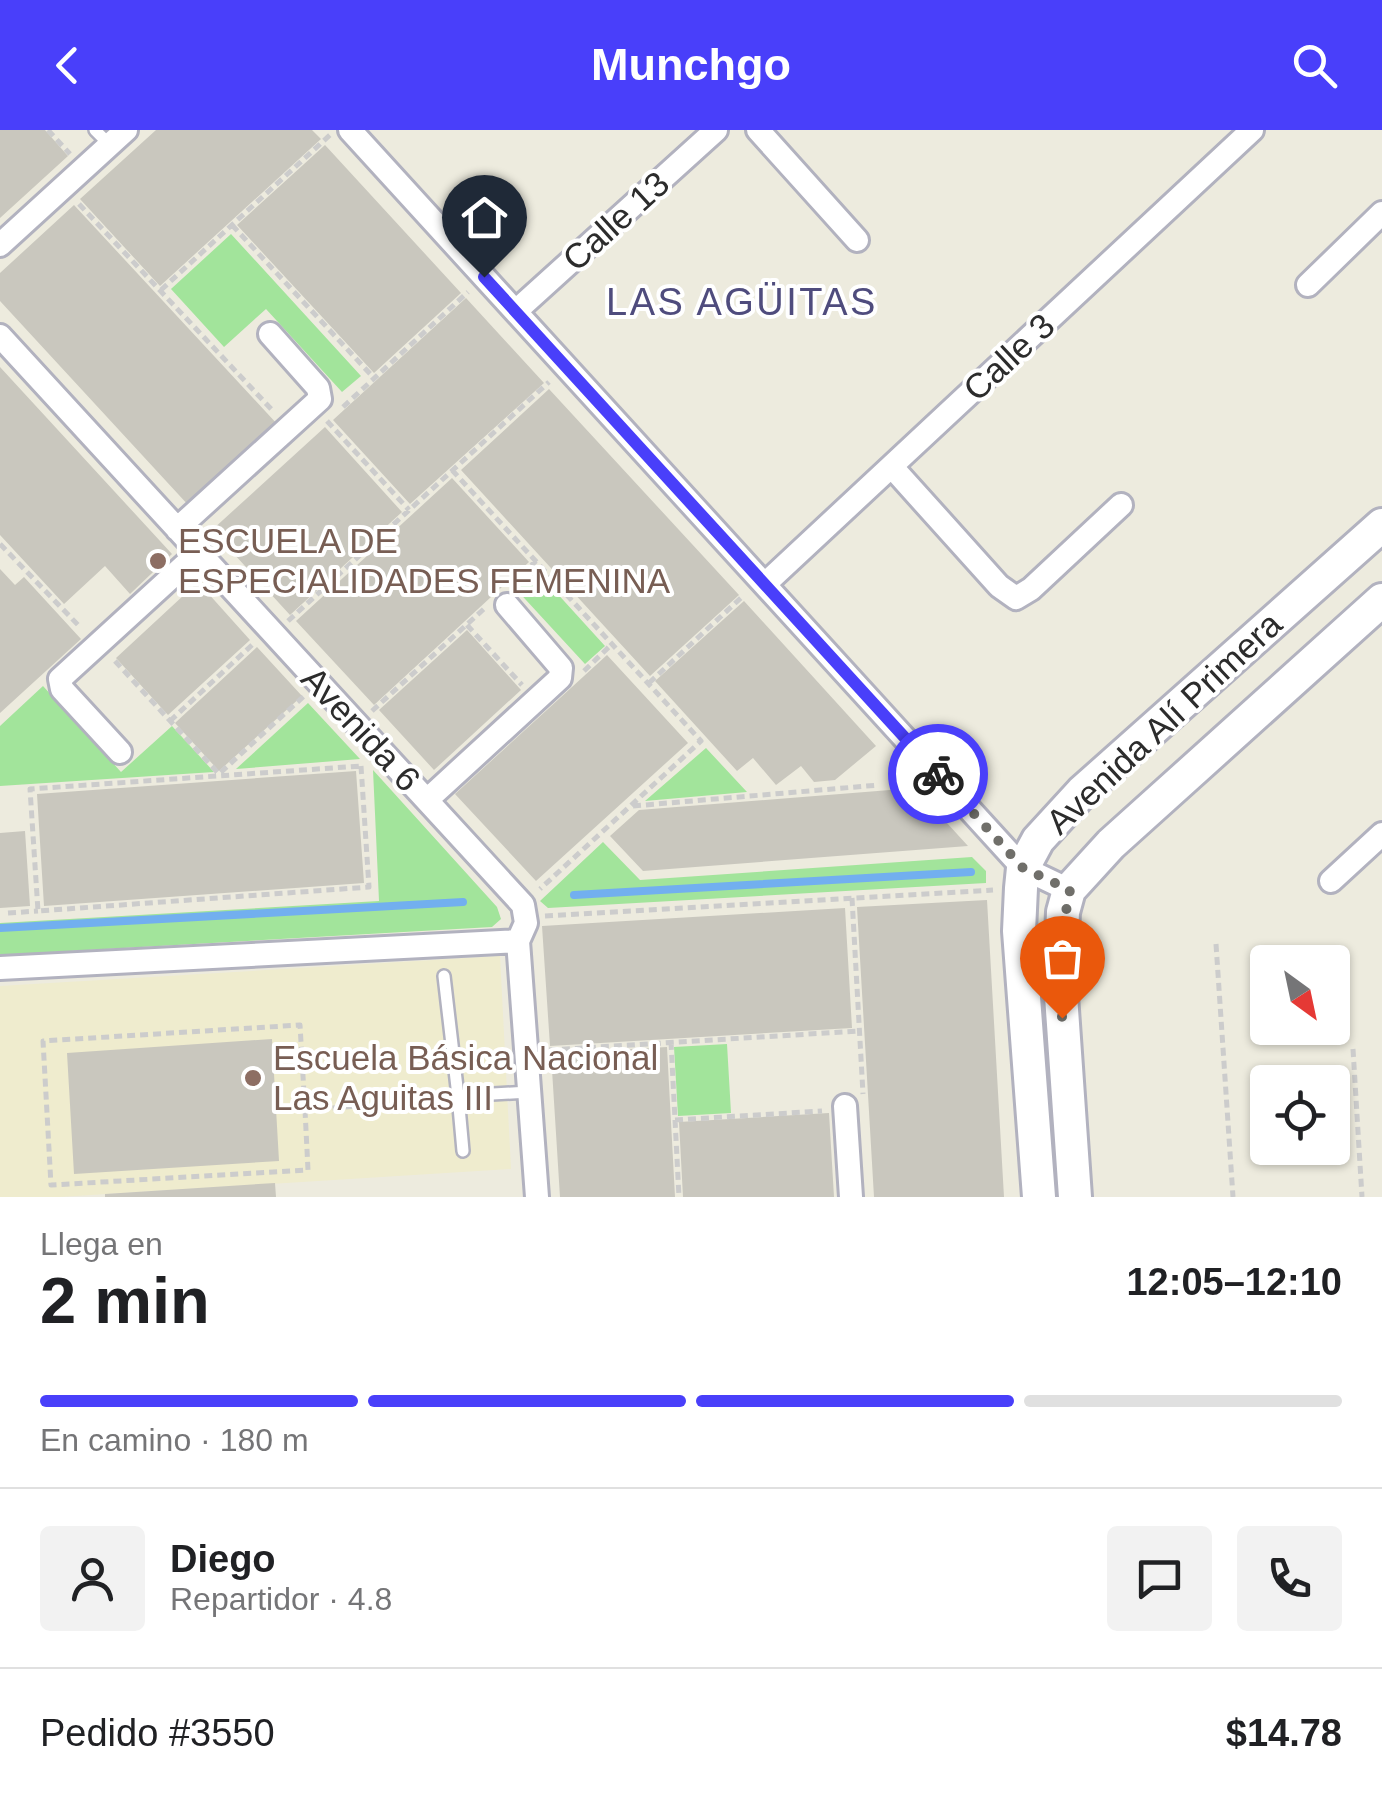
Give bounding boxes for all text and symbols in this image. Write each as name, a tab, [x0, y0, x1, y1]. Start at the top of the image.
icon: back	[40, 38, 95, 93]
icon: search	[1287, 38, 1342, 93]
text: Munchgo	[591, 39, 791, 90]
street label: Calle 13	[555, 163, 676, 278]
pin	[442, 175, 527, 278]
icon: home	[457, 190, 512, 245]
district label: LAS AGÜITAS	[606, 281, 878, 323]
street label: Calle 3	[956, 305, 1062, 408]
place label: ESCUELA DE ESPECIALIDADES FEMENINA	[178, 521, 671, 600]
marker: ESCUELA DE ESPECIALIDADES FEMENINA	[147, 550, 169, 572]
street label: Avenida Alí Primera	[1038, 603, 1290, 841]
street label: Avenida 6	[294, 659, 428, 799]
courier	[888, 724, 988, 824]
icon: bike	[911, 747, 966, 802]
pin	[1020, 916, 1105, 1019]
icon: bag	[1035, 931, 1090, 986]
north arrow	[1250, 945, 1350, 1045]
map controls	[1250, 945, 1350, 1165]
place label: Escuela Básica Nacional Las Aguitas III	[273, 1038, 658, 1117]
button: locate	[1250, 1065, 1350, 1165]
marker: Escuela Básica Nacional Las Aguitas III	[242, 1067, 264, 1089]
text: Llega en	[40, 1226, 163, 1262]
text: 12:05–12:10	[1126, 1261, 1342, 1303]
text: 2 min	[40, 1264, 210, 1337]
text: En camino · 180 m	[40, 1422, 309, 1458]
button: person	[40, 1526, 145, 1631]
button: chat	[1107, 1526, 1212, 1631]
button: phone	[1237, 1526, 1342, 1631]
text: Diego	[170, 1538, 276, 1580]
text: Repartidor · 4.8	[170, 1581, 392, 1617]
text: Pedido #3550	[40, 1712, 275, 1754]
text: $14.78	[1226, 1712, 1342, 1754]

